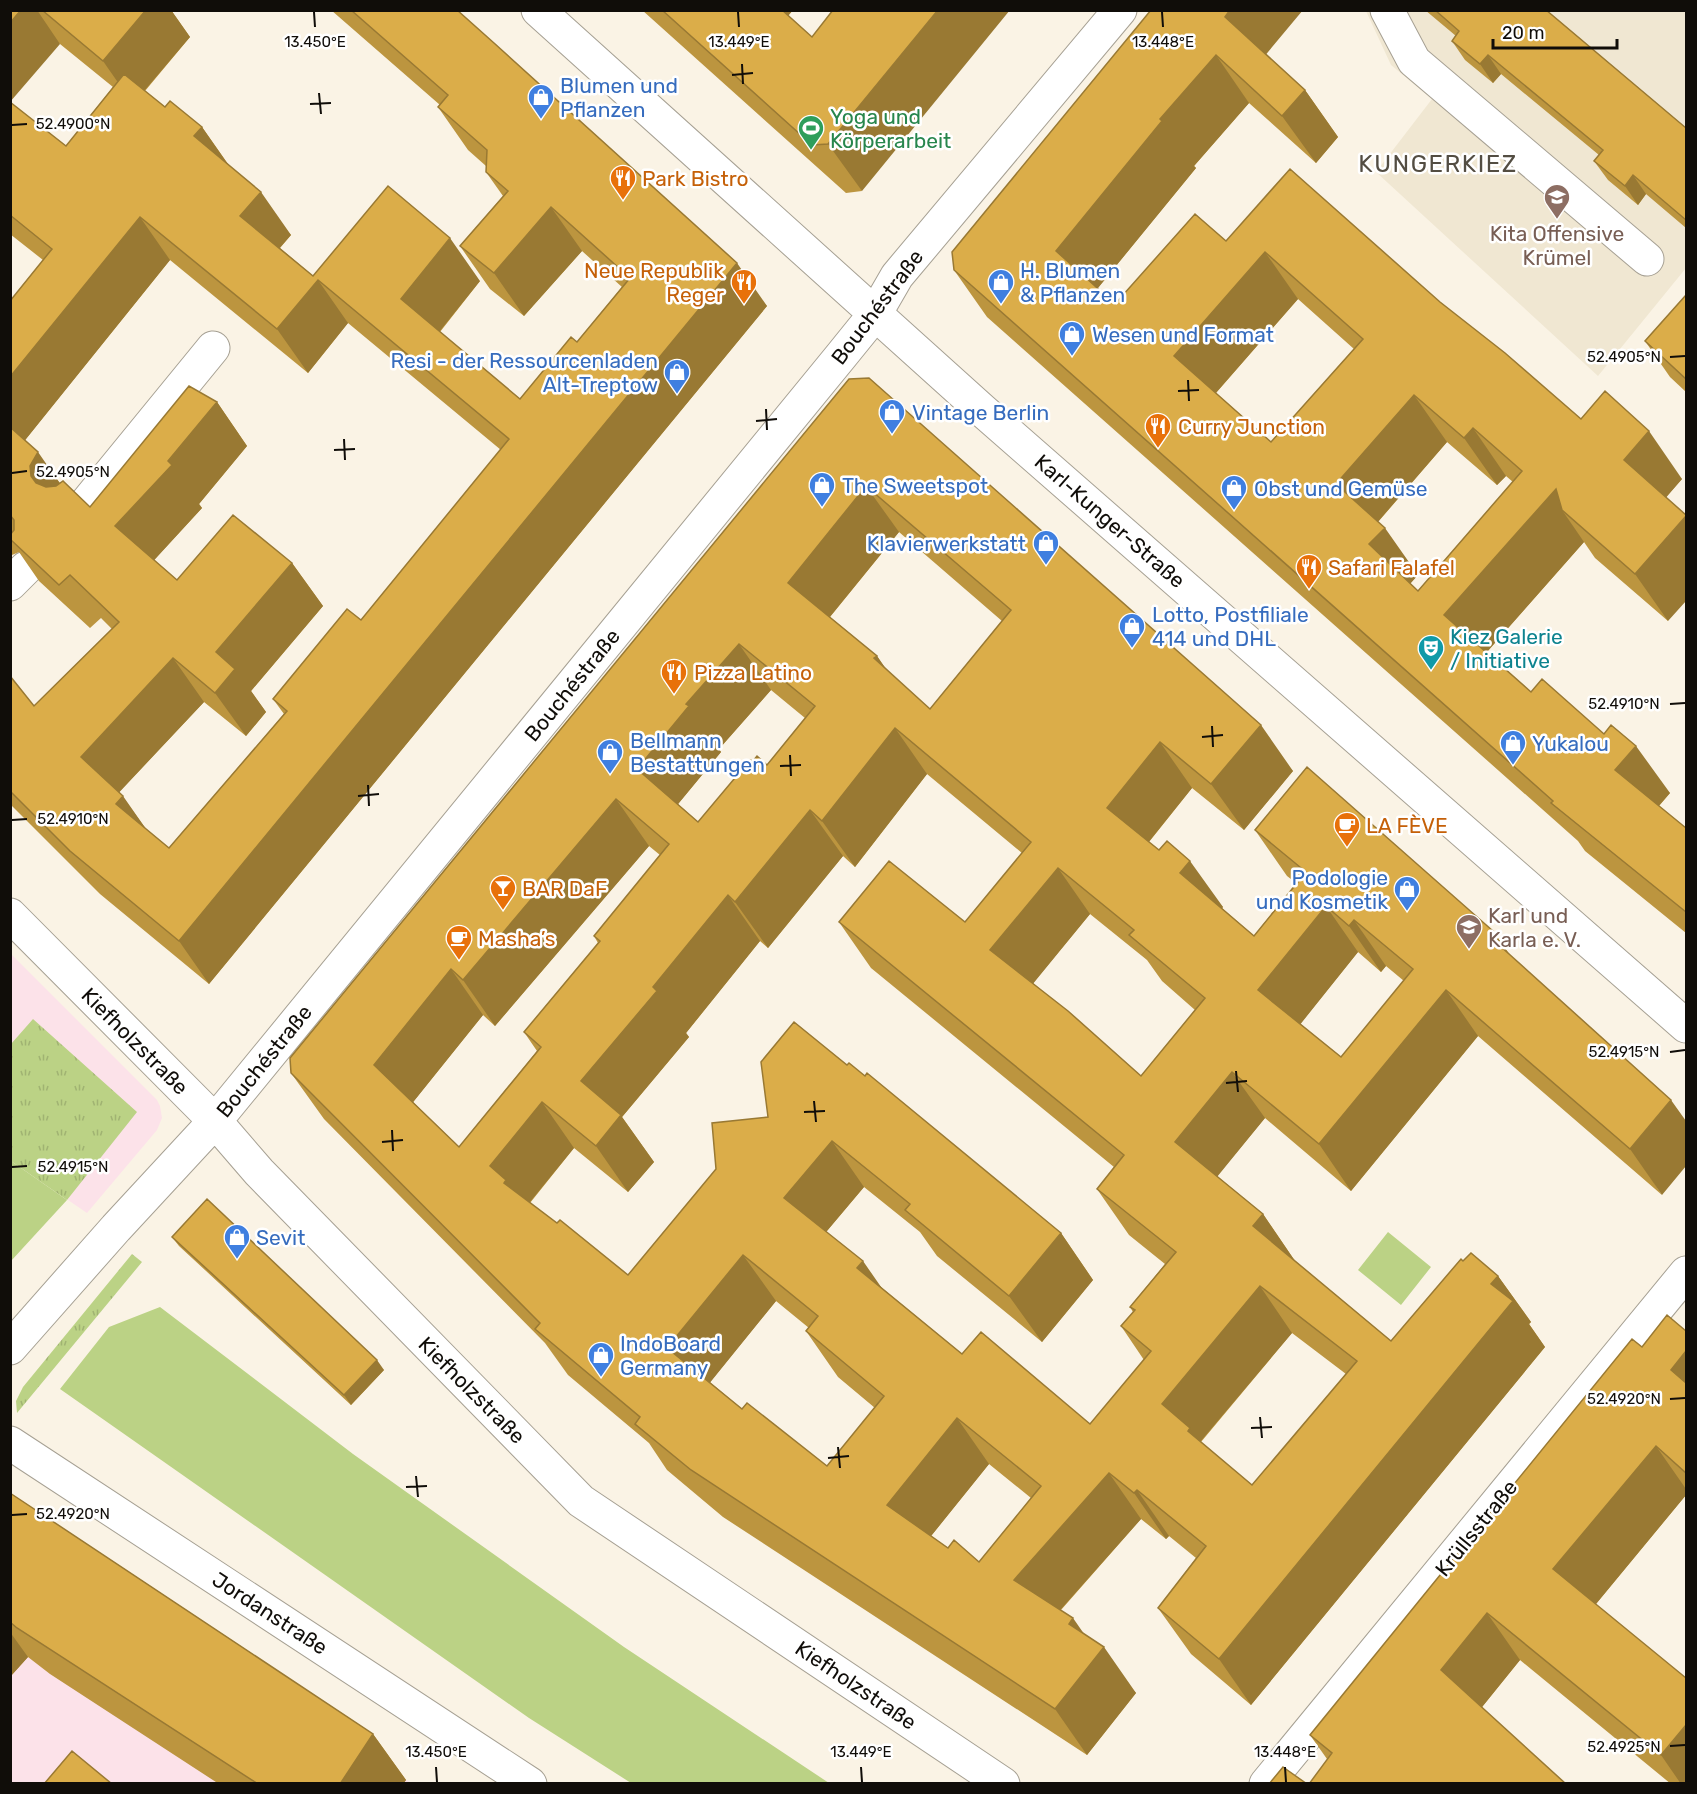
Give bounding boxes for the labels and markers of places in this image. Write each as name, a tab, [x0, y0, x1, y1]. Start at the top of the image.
place label: Blumen und Pflanzen	[560, 73, 678, 122]
shop icon: Blumen und Pflanzen	[526, 82, 556, 120]
place label: Yoga und Körperarbeit	[830, 104, 951, 153]
sports icon: Yoga und Körperarbeit	[796, 113, 826, 151]
restaurant icon: Park Bistro	[608, 163, 638, 201]
place label: Park Bistro	[642, 166, 748, 191]
school or university icon: Kita Offensive Krümel	[1542, 182, 1572, 220]
place label: Kita Offensive Krümel	[1490, 221, 1624, 270]
place label: Neue Republik Reger	[584, 258, 724, 307]
place label: H. Blumen & Pflanzen	[1020, 258, 1125, 307]
restaurant icon: Neue Republik Reger	[729, 267, 759, 305]
shop icon: H. Blumen & Pflanzen	[986, 267, 1016, 305]
shop icon: Wesen und Format	[1057, 319, 1087, 357]
place label: Wesen und Format	[1092, 322, 1274, 347]
place label: Resi - der Ressourcenladen Alt-Treptow	[390, 348, 658, 397]
shop icon: Resi - der Ressourcenladen Alt-Treptow	[662, 357, 692, 395]
shop icon: Vintage Berlin	[877, 397, 907, 435]
place label: Vintage Berlin	[912, 400, 1049, 425]
restaurant icon: Curry Junction	[1143, 411, 1173, 449]
place label: Curry Junction	[1178, 414, 1325, 439]
shop icon: The Sweetspot	[807, 470, 837, 508]
place label: The Sweetspot	[842, 473, 988, 498]
shop icon: Obst und Gemüse	[1219, 473, 1249, 511]
place label: Obst und Gemüse	[1254, 476, 1428, 501]
shop icon: Klavierwerkstatt	[1031, 528, 1061, 566]
place label: Klavierwerkstatt	[867, 531, 1026, 556]
restaurant icon: Safari Falafel	[1294, 552, 1324, 590]
place label: Safari Falafel	[1328, 555, 1455, 580]
place label: Lotto, Postfiliale 414 und DHL	[1152, 602, 1309, 651]
shop icon: Lotto, Postfiliale 414 und DHL	[1117, 611, 1147, 649]
place label: Kiez Galerie / Initiative	[1450, 624, 1563, 673]
theatre icon: Kiez Galerie / Initiative	[1416, 633, 1446, 671]
restaurant icon: Pizza Latino	[659, 657, 689, 695]
place label: Pizza Latino	[694, 660, 812, 685]
place label: Bellmann Bestattungen	[630, 728, 765, 777]
shop icon: Yukalou	[1498, 728, 1528, 766]
place label: Yukalou	[1532, 731, 1609, 756]
shop icon: Bellmann Bestattungen	[595, 737, 625, 775]
cafe icon: LA FÈVE	[1332, 810, 1362, 848]
place label: LA FÈVE	[1366, 813, 1448, 838]
place label: Podologie und Kosmetik	[1256, 865, 1388, 914]
bar icon: BAR DaF	[488, 873, 518, 911]
shop icon: Podologie und Kosmetik	[1392, 874, 1422, 912]
place label: BAR DaF	[522, 876, 607, 901]
place label: Karl und Karla e. V.	[1488, 903, 1581, 952]
school or university icon: Karl und Karla e. V.	[1454, 912, 1484, 950]
cafe icon: Masha’s	[444, 923, 474, 961]
place label: Masha’s	[478, 926, 556, 951]
shop icon: Sevit	[222, 1222, 252, 1260]
place label: Sevit	[256, 1225, 305, 1250]
place label: IndoBoard Germany	[620, 1331, 721, 1380]
shop icon: IndoBoard Germany	[586, 1340, 616, 1378]

